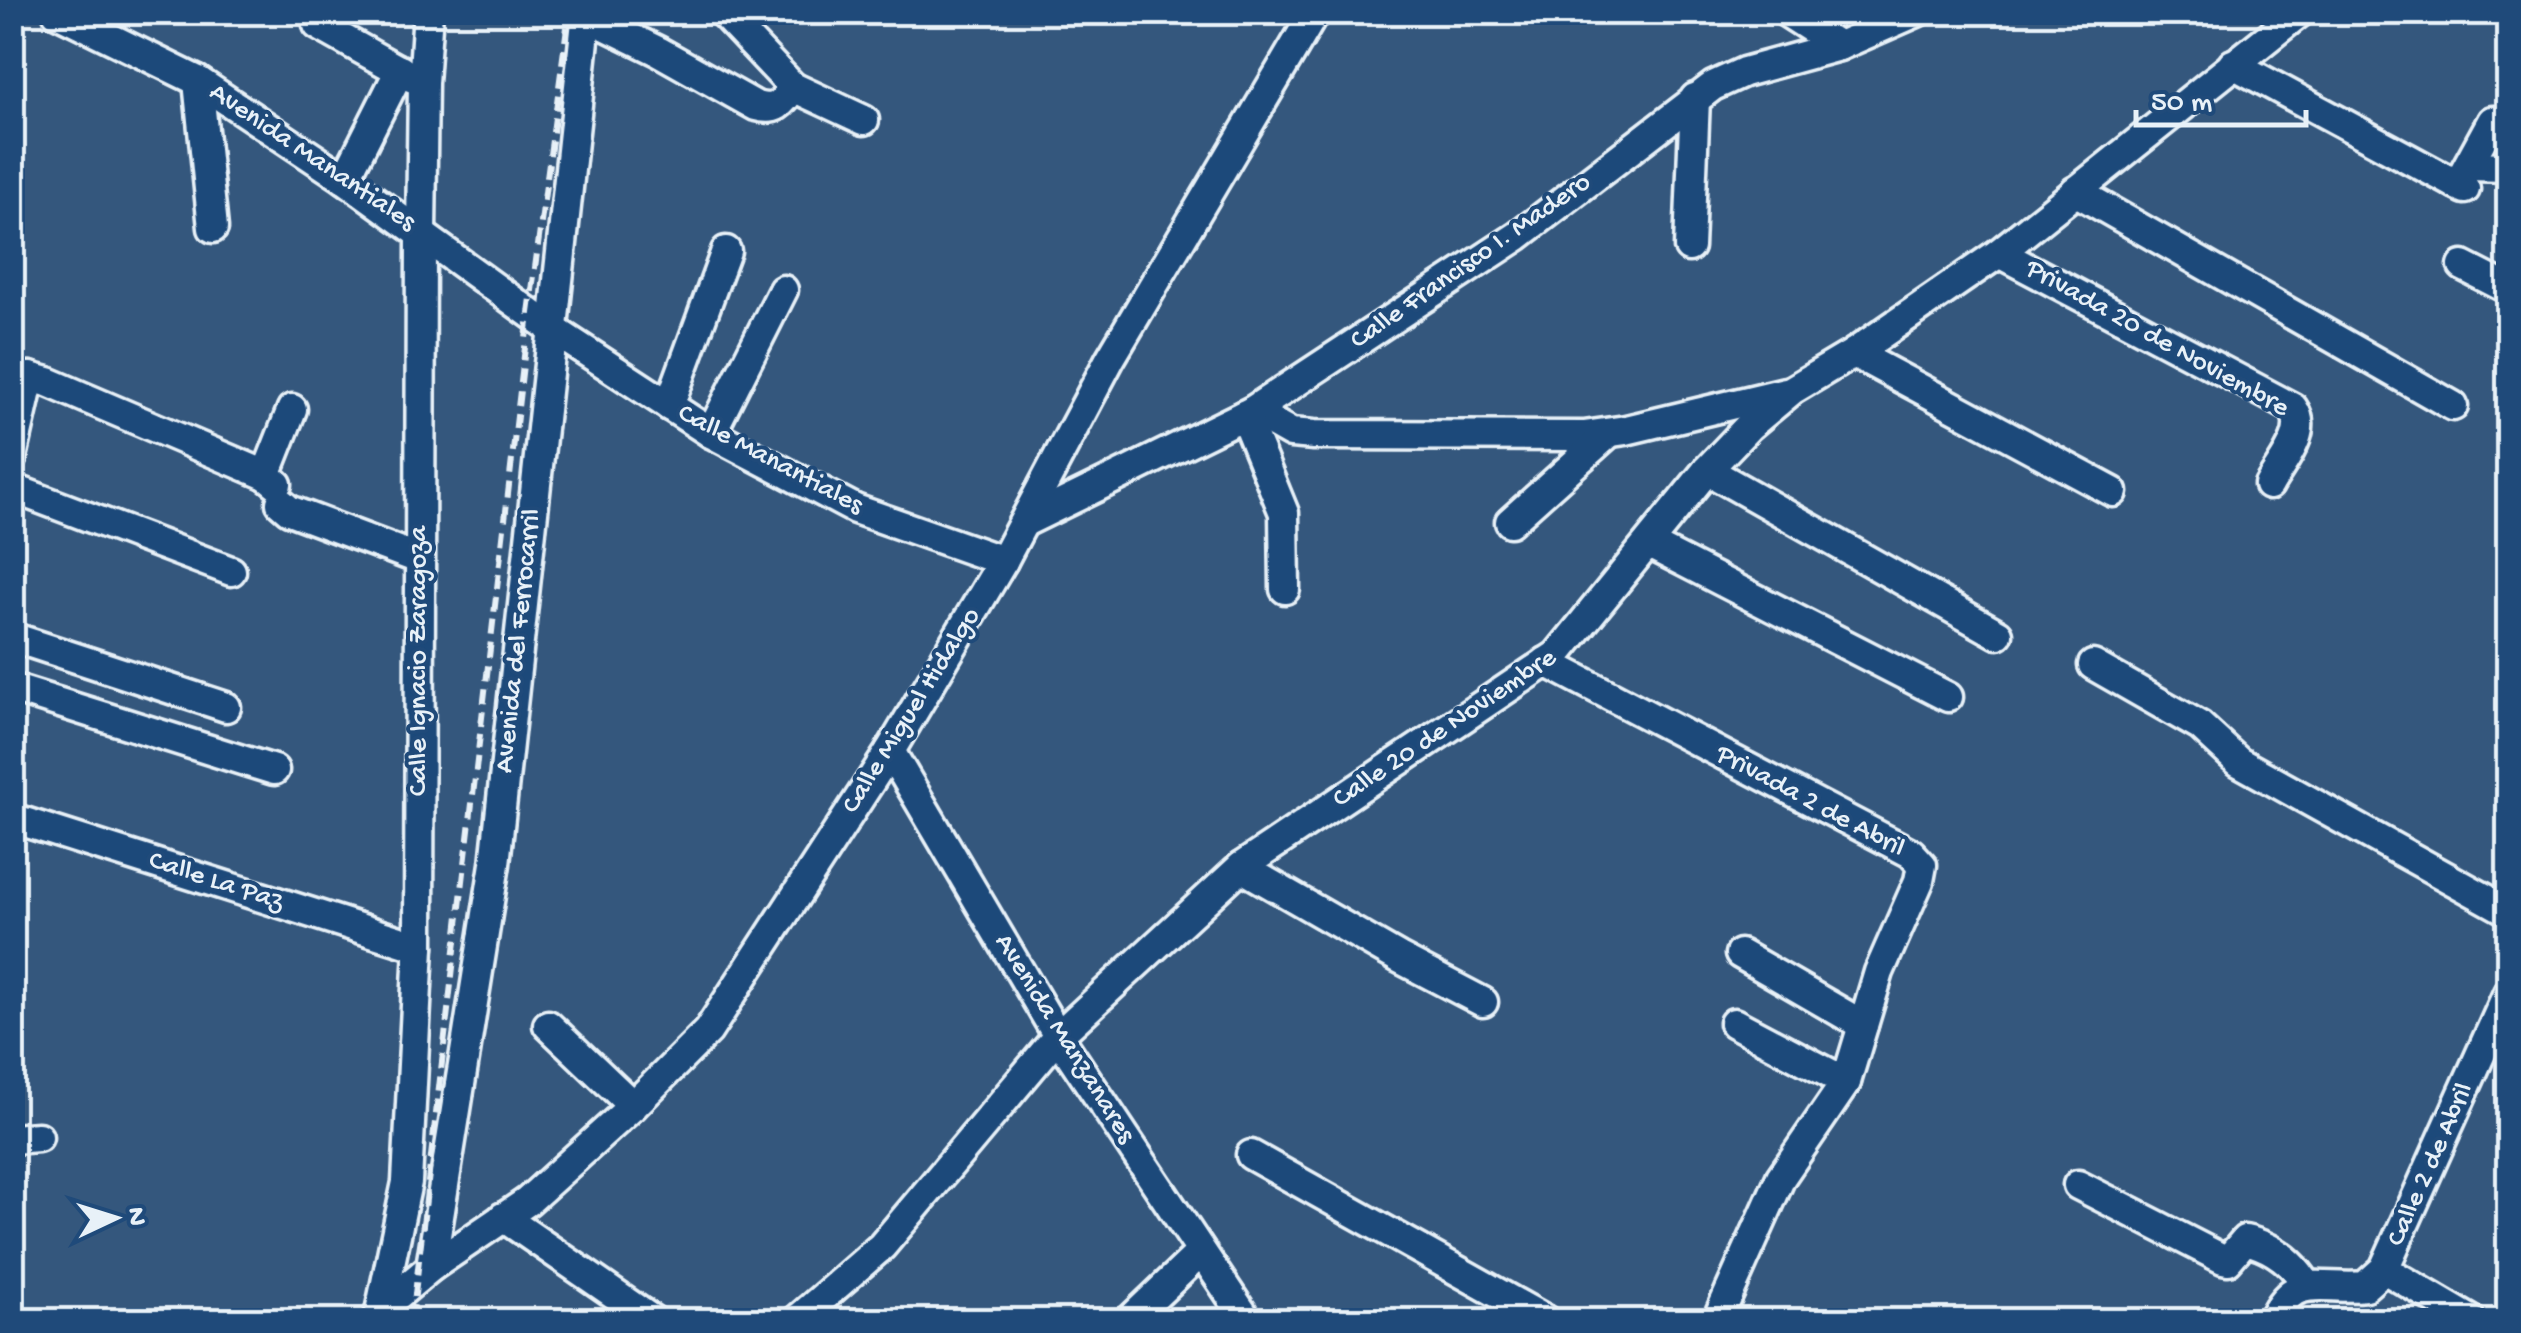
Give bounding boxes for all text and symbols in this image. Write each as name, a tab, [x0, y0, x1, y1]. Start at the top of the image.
scale bar	[2136, 65, 2306, 127]
street label: Avenida Manantiales	[202, 77, 422, 240]
text: 50 m	[2151, 87, 2212, 122]
street label: Calle Francisco I. Madero	[1344, 166, 1598, 358]
street label: Privada 20 de Noviembre	[2019, 252, 2295, 426]
street label: Calle Manantiales	[672, 397, 869, 523]
street label: Avenida del Ferrocarril	[489, 507, 549, 775]
street label: Calle Ignacio Zaragoza	[403, 525, 436, 796]
street label: Calle Miguel Hidalgo	[835, 602, 989, 820]
street label: Calle 20 de Noviembre	[1327, 642, 1564, 816]
street label: Privada 2 de Abril	[1709, 738, 1910, 866]
street label: Calle La Paz	[144, 845, 289, 920]
street label: Avenida Manzanares	[986, 928, 1142, 1150]
street label: Calle 2 de Abril	[2380, 1078, 2482, 1252]
north arrow	[65, 1168, 165, 1268]
text: N	[118, 1206, 153, 1227]

